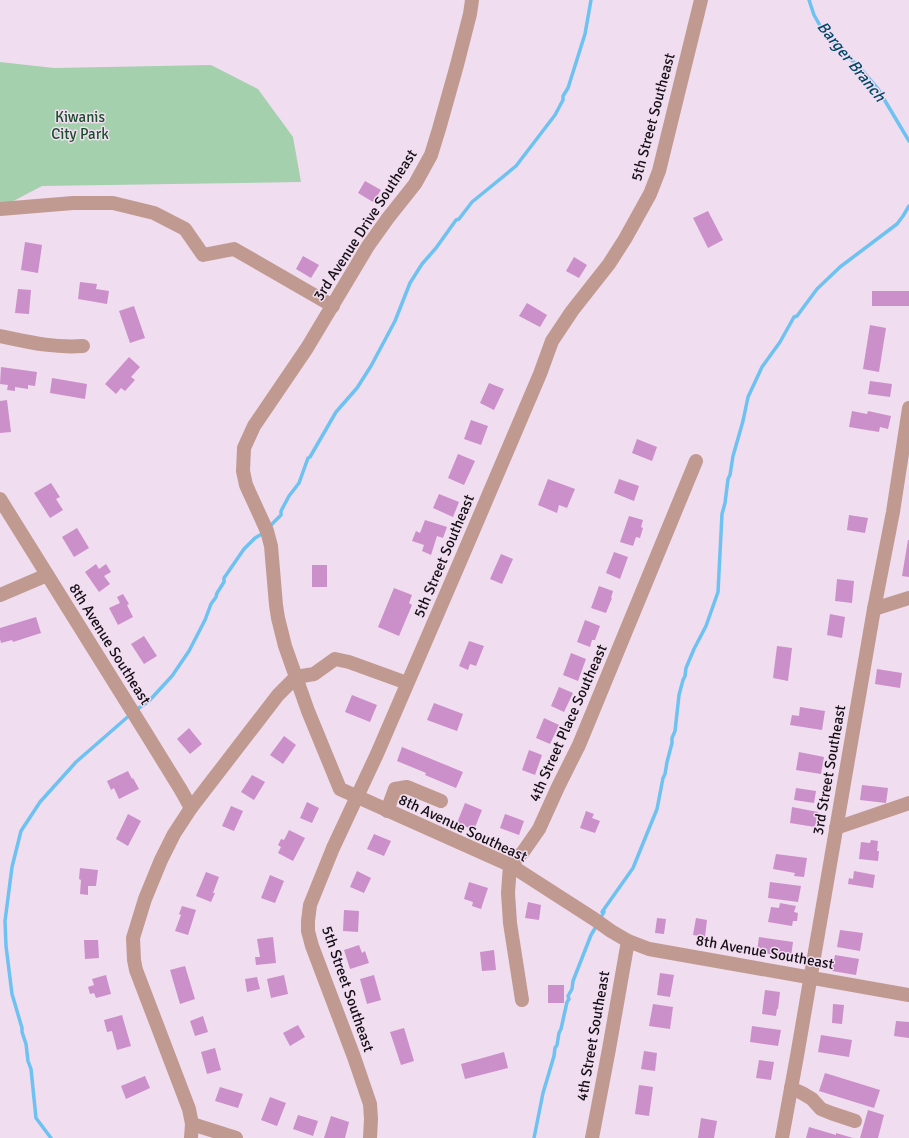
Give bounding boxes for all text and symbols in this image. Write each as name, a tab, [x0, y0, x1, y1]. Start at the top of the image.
water label: Barger Branch	[813, 17, 891, 107]
street label: 5th Street Southeast	[627, 51, 679, 183]
park label: Kiwanis City Park	[51, 108, 109, 143]
street label: 3rd Avenue Drive Southeast	[309, 146, 421, 304]
street label: 5th Street Southeast	[410, 492, 478, 620]
street label: 8th Avenue Southeast	[65, 580, 155, 708]
street label: 4th Street Place Southeast	[525, 642, 611, 804]
street label: 3rd Street Southeast	[809, 704, 849, 836]
street label: 8th Avenue Southeast	[396, 790, 530, 866]
street label: 5th Street Southeast	[318, 924, 378, 1054]
street label: 8th Avenue Southeast	[695, 931, 835, 973]
street label: 4th Street Southeast	[573, 969, 613, 1103]

